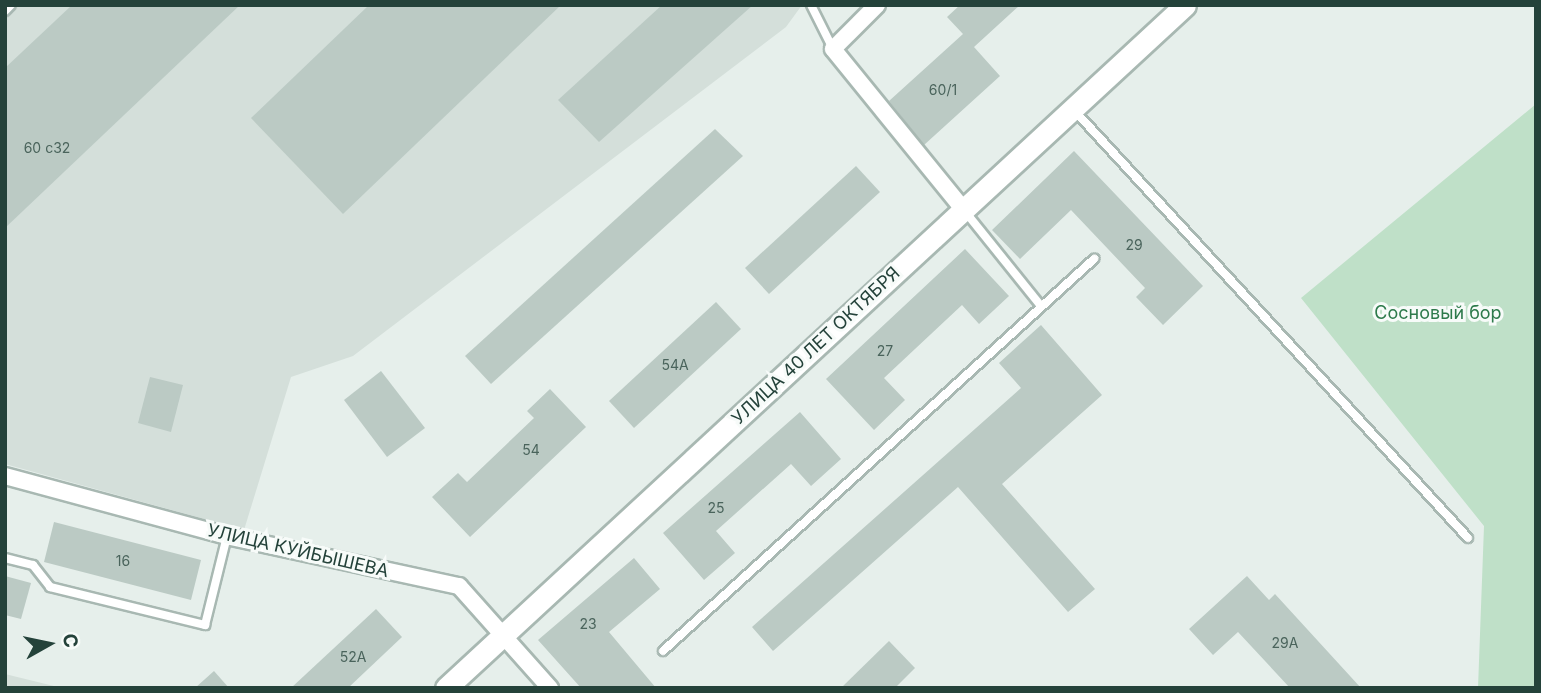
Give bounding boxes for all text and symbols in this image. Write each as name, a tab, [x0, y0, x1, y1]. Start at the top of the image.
house number: 60/1	[929, 82, 957, 98]
house number: 60 с32	[24, 140, 70, 156]
house number: 29	[1125, 237, 1143, 253]
street label: УЛИЦА 40 ЛЕТ ОКТЯБРЯ	[728, 263, 904, 429]
park label: Сосновый бор	[1374, 302, 1502, 324]
house number: 27	[877, 343, 893, 359]
house number: 54А	[661, 357, 689, 373]
house number: 54	[522, 442, 540, 458]
house number: 25	[707, 500, 725, 516]
street label: УЛИЦА КУЙБЫШЕВА	[205, 520, 391, 582]
house number: 16	[116, 553, 130, 569]
north arrow	[14, 609, 84, 679]
house number: 23	[579, 616, 597, 632]
text: С	[58, 632, 83, 649]
house number: 29А	[1272, 635, 1298, 651]
house number: 52А	[340, 649, 366, 665]

